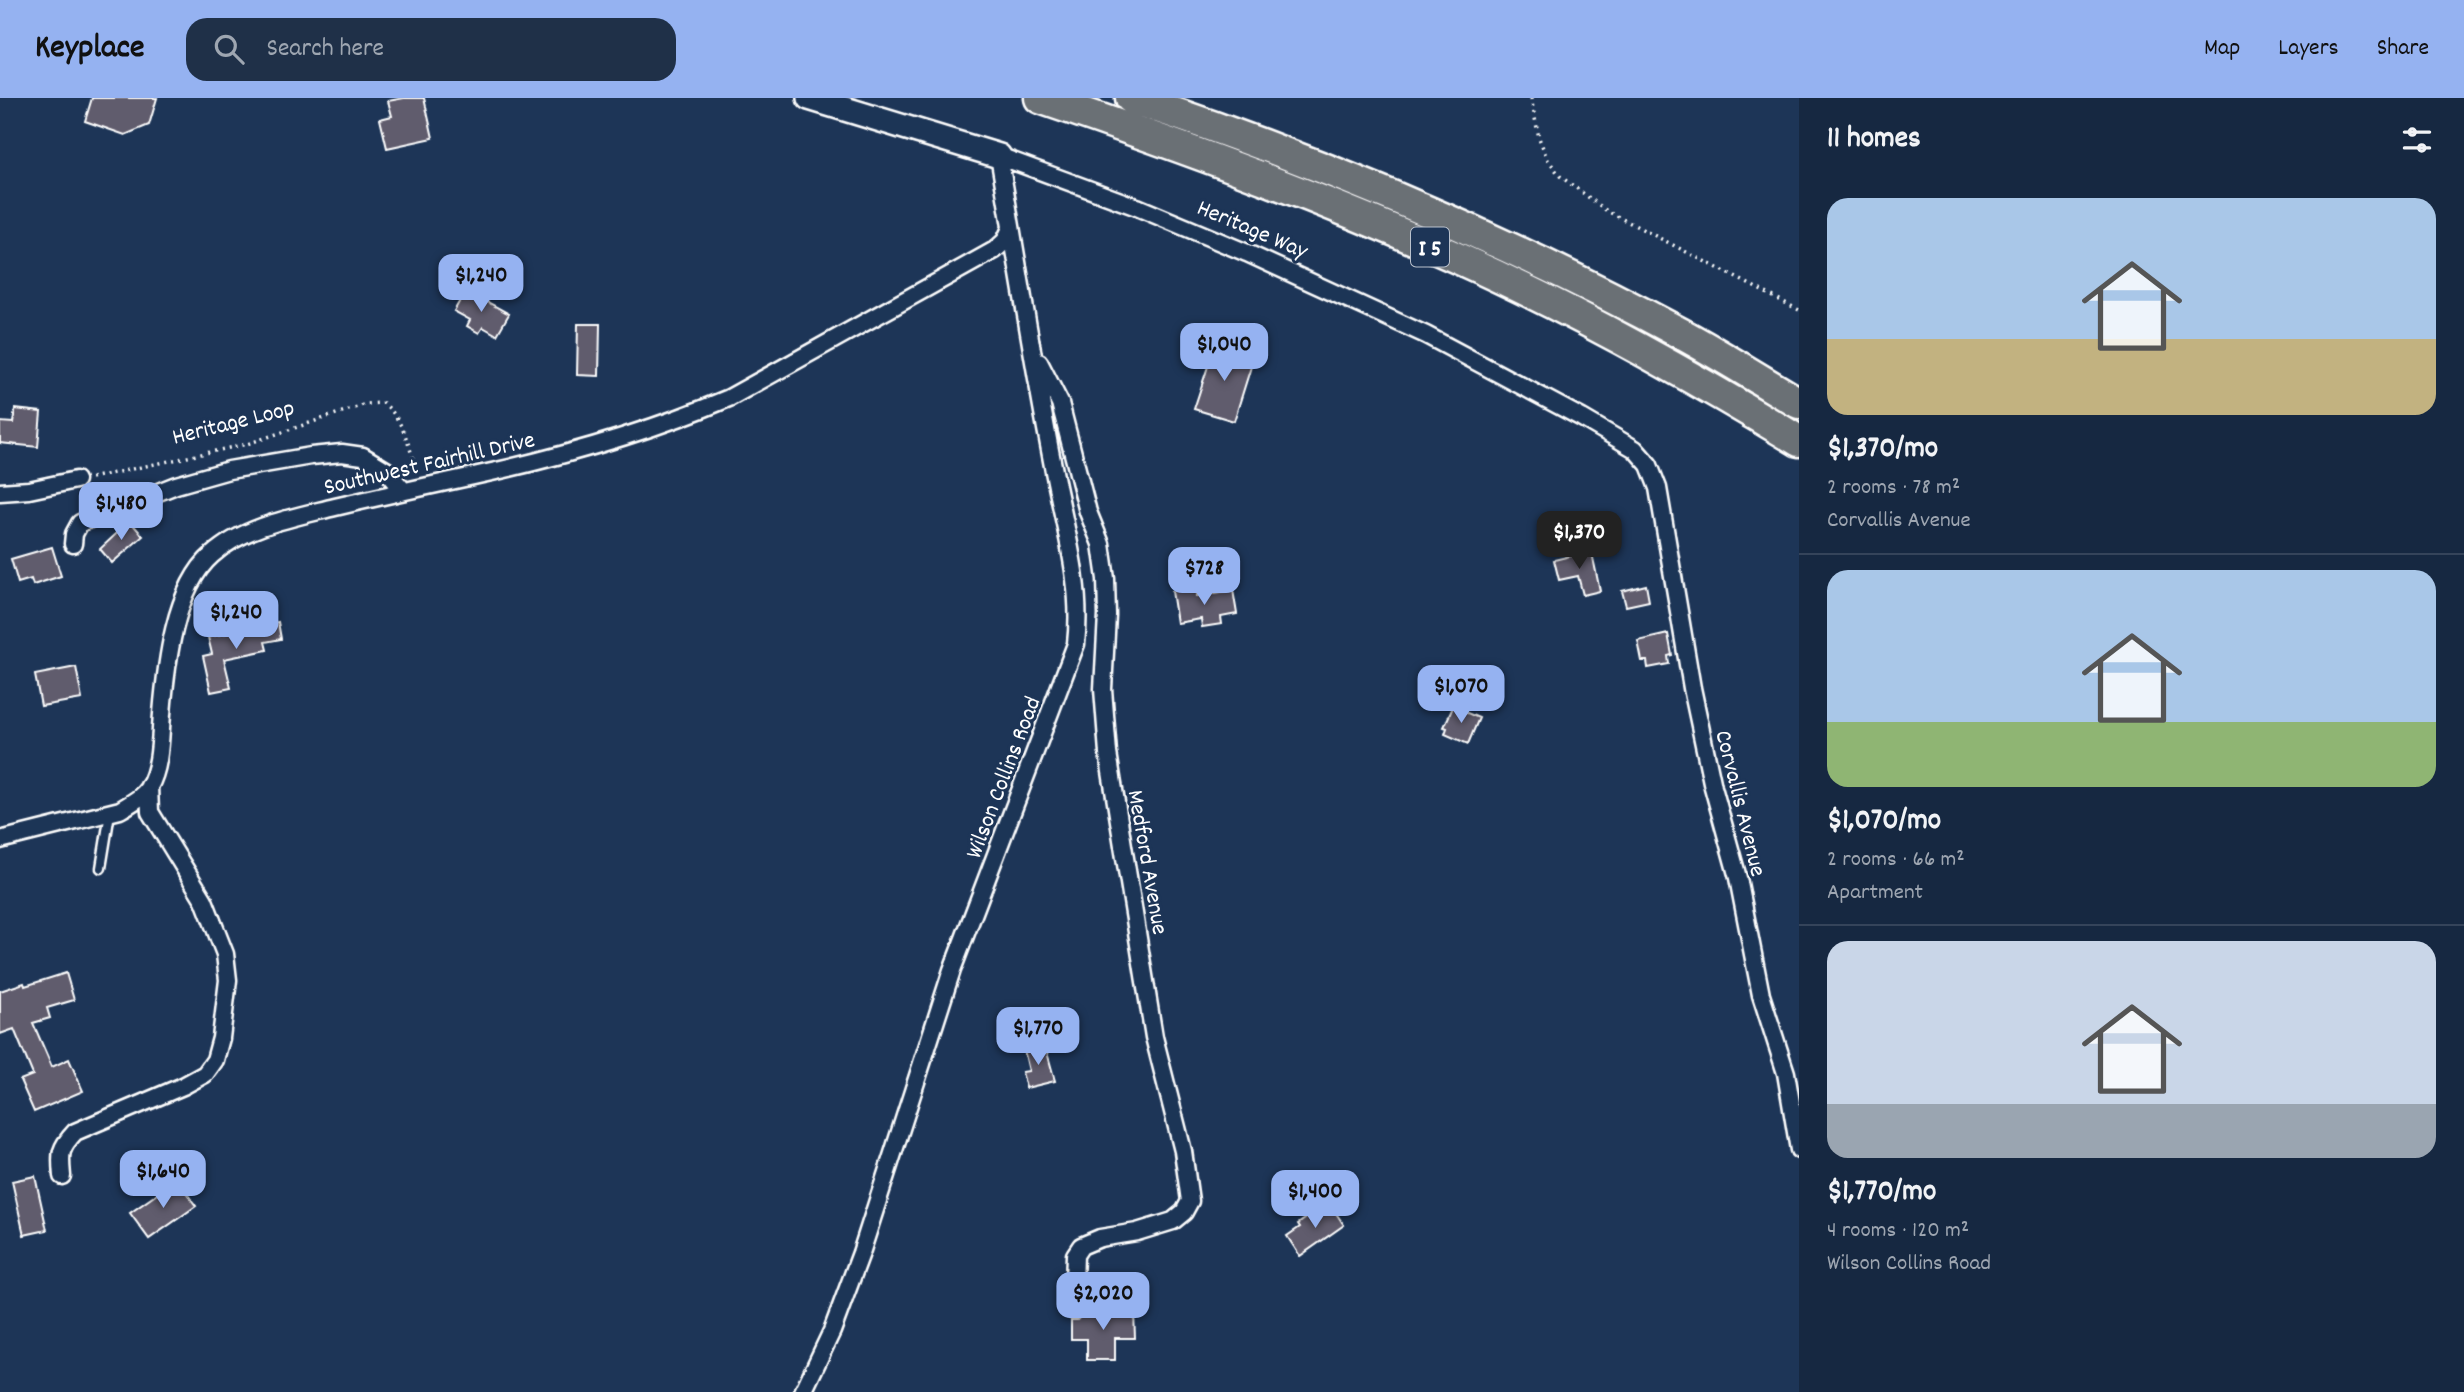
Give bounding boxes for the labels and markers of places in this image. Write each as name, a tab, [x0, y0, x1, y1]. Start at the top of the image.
pin: $1,240	[424, 254, 538, 314]
pin: $1,040	[1167, 324, 1281, 383]
pin: $1,480	[64, 482, 178, 542]
pin: $1,370	[1522, 512, 1636, 571]
pin: $728	[1163, 547, 1245, 607]
pin: $1,240	[179, 592, 293, 651]
pin: $1,070	[1404, 666, 1518, 725]
pin: $1,770	[981, 1007, 1095, 1067]
pin: $1,640	[106, 1150, 220, 1210]
pin: $1,400	[1258, 1170, 1372, 1230]
pin: $2,020	[1046, 1272, 1160, 1332]

